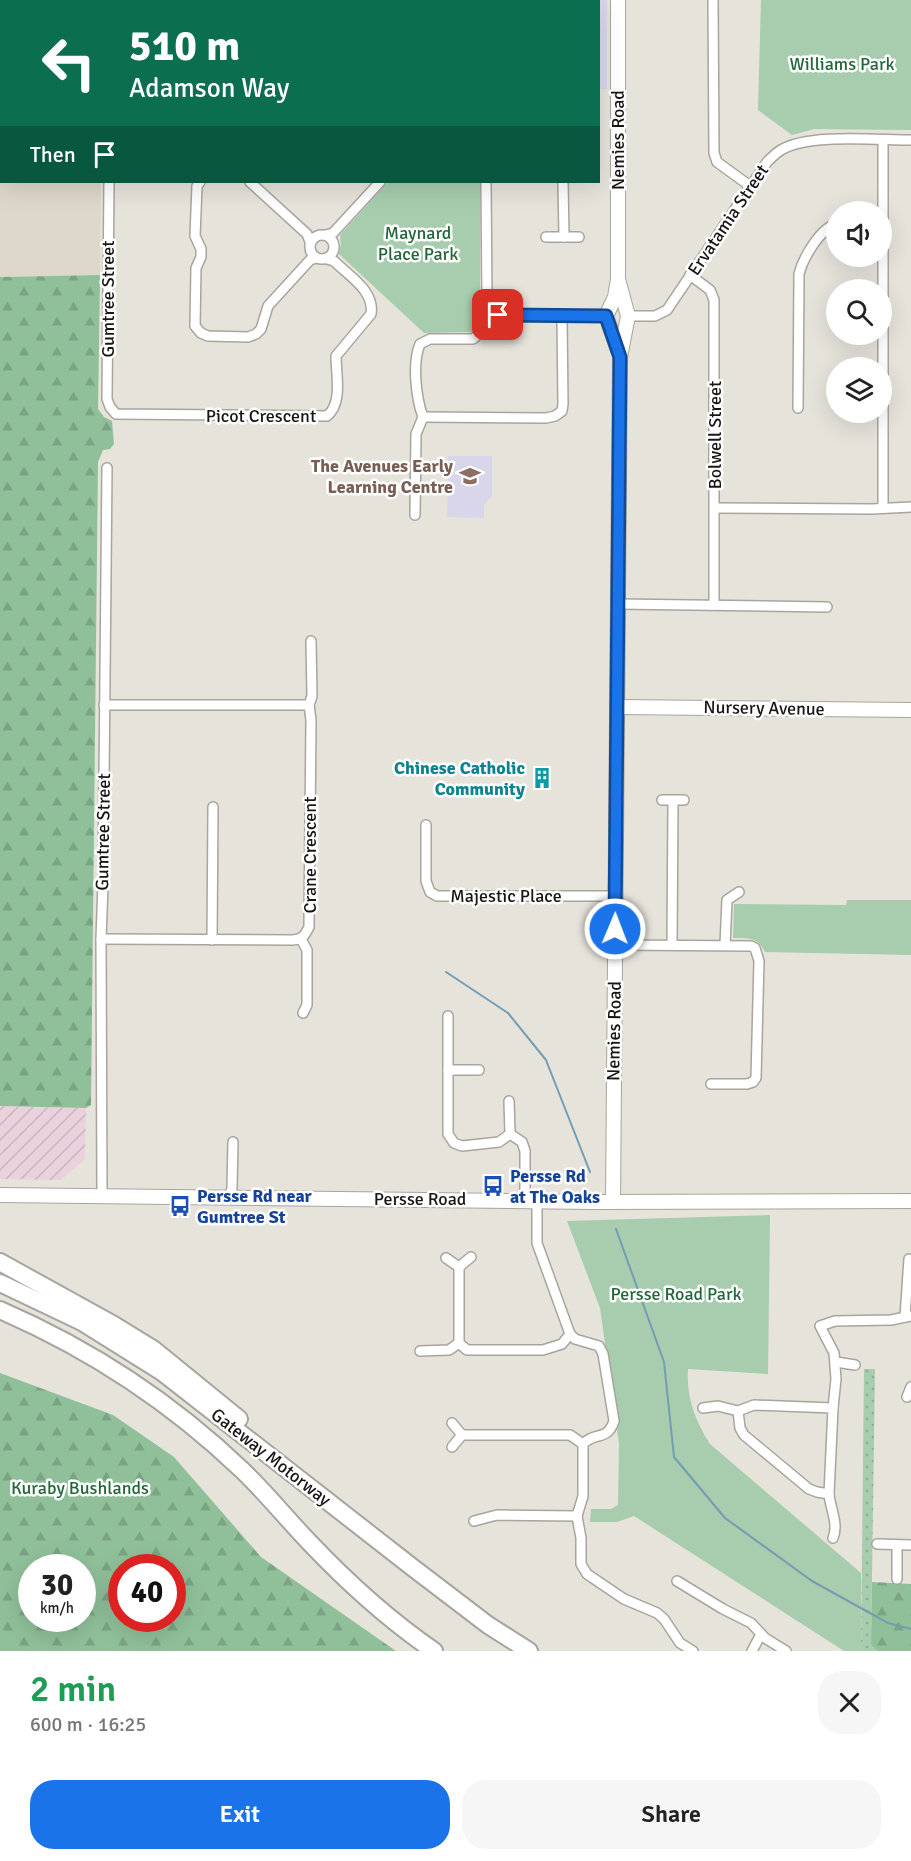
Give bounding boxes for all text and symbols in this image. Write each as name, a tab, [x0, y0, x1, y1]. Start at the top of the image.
text: 510 m	[129, 21, 240, 72]
icon: left	[30, 24, 108, 102]
park label: Williams Park	[789, 53, 895, 75]
text: Adamson Way	[129, 72, 289, 105]
street label: Nemies Road	[607, 90, 629, 190]
icon: arrive	[88, 138, 121, 171]
text: Then	[30, 141, 76, 168]
street label: Ervatamia Street	[683, 160, 773, 280]
map controls	[826, 201, 892, 423]
button: sound	[826, 201, 892, 267]
park label: Maynard Place Park	[378, 222, 458, 265]
street label: Gumtree Street	[97, 240, 119, 358]
button: search	[826, 279, 892, 345]
pin	[472, 289, 523, 340]
icon: arrive	[481, 298, 514, 331]
button: layers	[826, 357, 892, 423]
street label: Bolwell Street	[704, 381, 726, 489]
street label: Picot Crescent	[206, 405, 316, 427]
place label: The Avenues Early Learning Centre	[311, 455, 453, 498]
school or university icon: The Avenues Early Learning Centre	[458, 464, 482, 488]
street label: Nursery Avenue	[703, 696, 825, 720]
place label: Chinese Catholic Community	[394, 757, 525, 800]
building icon: Chinese Catholic Community	[530, 766, 554, 790]
street label: Gumtree Street	[91, 773, 115, 891]
street label: Crane Crescent	[299, 797, 321, 913]
street label: Majestic Place	[450, 885, 562, 907]
position arrow	[583, 897, 647, 961]
street label: Nemies Road	[602, 981, 626, 1081]
place label: Persse Rd at The Oaks	[510, 1165, 600, 1208]
bus stop icon: Persse Rd at The Oaks	[481, 1174, 505, 1198]
place label: Persse Rd near Gumtree St	[197, 1185, 313, 1228]
street label: Persse Road	[374, 1188, 466, 1210]
bus stop icon: Persse Rd near Gumtree St	[168, 1194, 192, 1218]
park label: Persse Road Park	[610, 1283, 742, 1305]
street label: Gateway Motorway	[207, 1403, 336, 1511]
park label: Kuraby Bushlands	[11, 1477, 149, 1499]
speed limit sign: 40	[108, 1554, 186, 1632]
text: 30	[41, 1567, 73, 1604]
text: km/h	[40, 1599, 74, 1617]
text: 2 min	[30, 1667, 116, 1712]
button: close	[818, 1671, 881, 1734]
text: 600 m · 16:25	[30, 1712, 146, 1737]
button: Exit	[30, 1780, 450, 1849]
button: Share	[462, 1780, 881, 1849]

